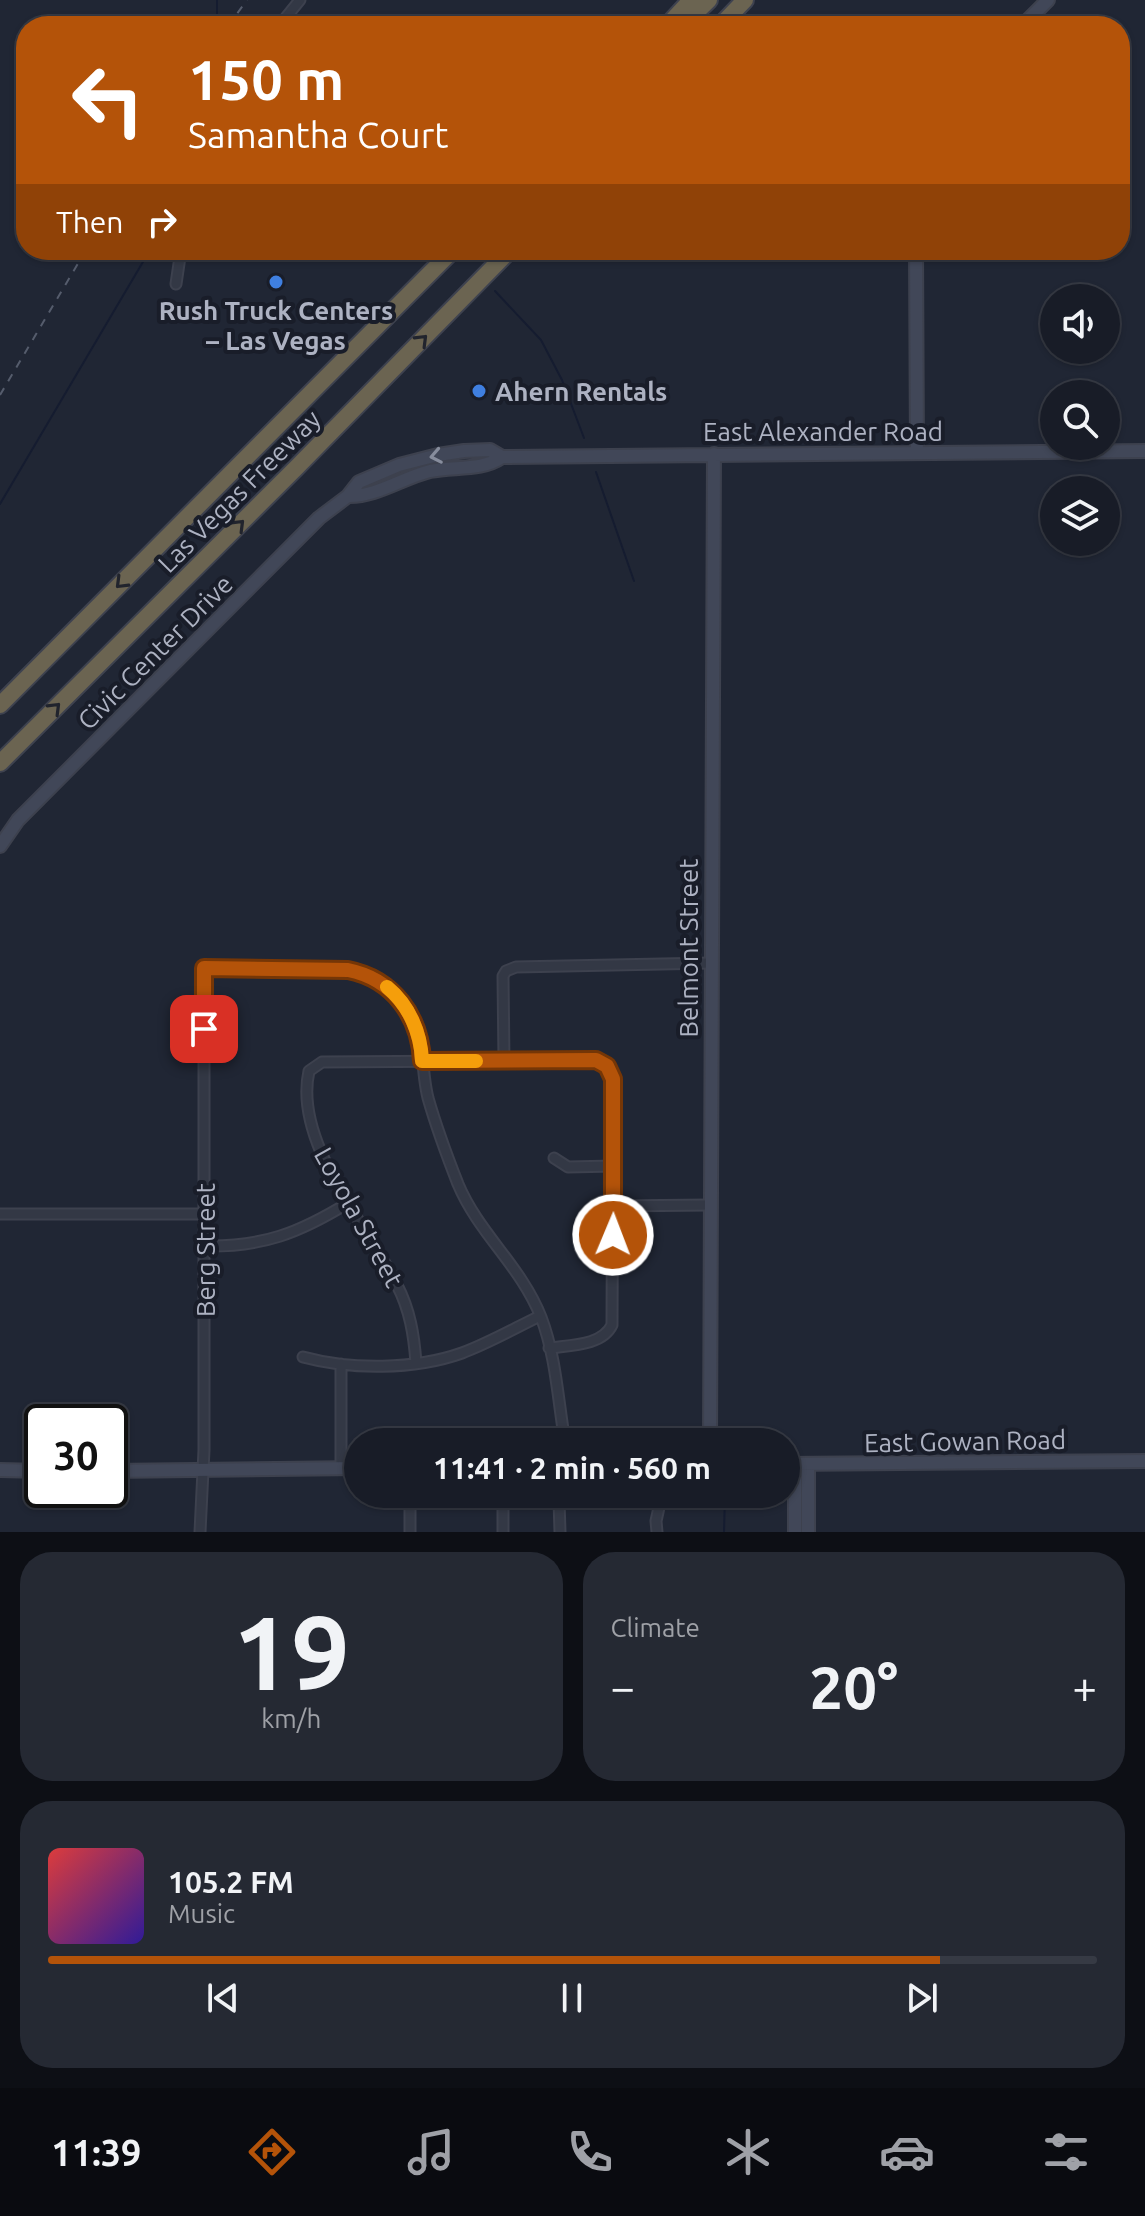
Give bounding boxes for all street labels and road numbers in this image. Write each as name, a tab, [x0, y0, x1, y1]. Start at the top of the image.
street label: Las Vegas Freeway	[152, 404, 326, 578]
street label: East Alexander Road	[703, 417, 943, 446]
street label: Civic Center Drive	[72, 569, 238, 735]
street label: Belmont Street	[674, 859, 703, 1037]
street label: Loyola Street	[309, 1142, 409, 1292]
street label: Berg Street	[191, 1183, 220, 1317]
street label: East Gowan Road	[864, 1425, 1066, 1457]

